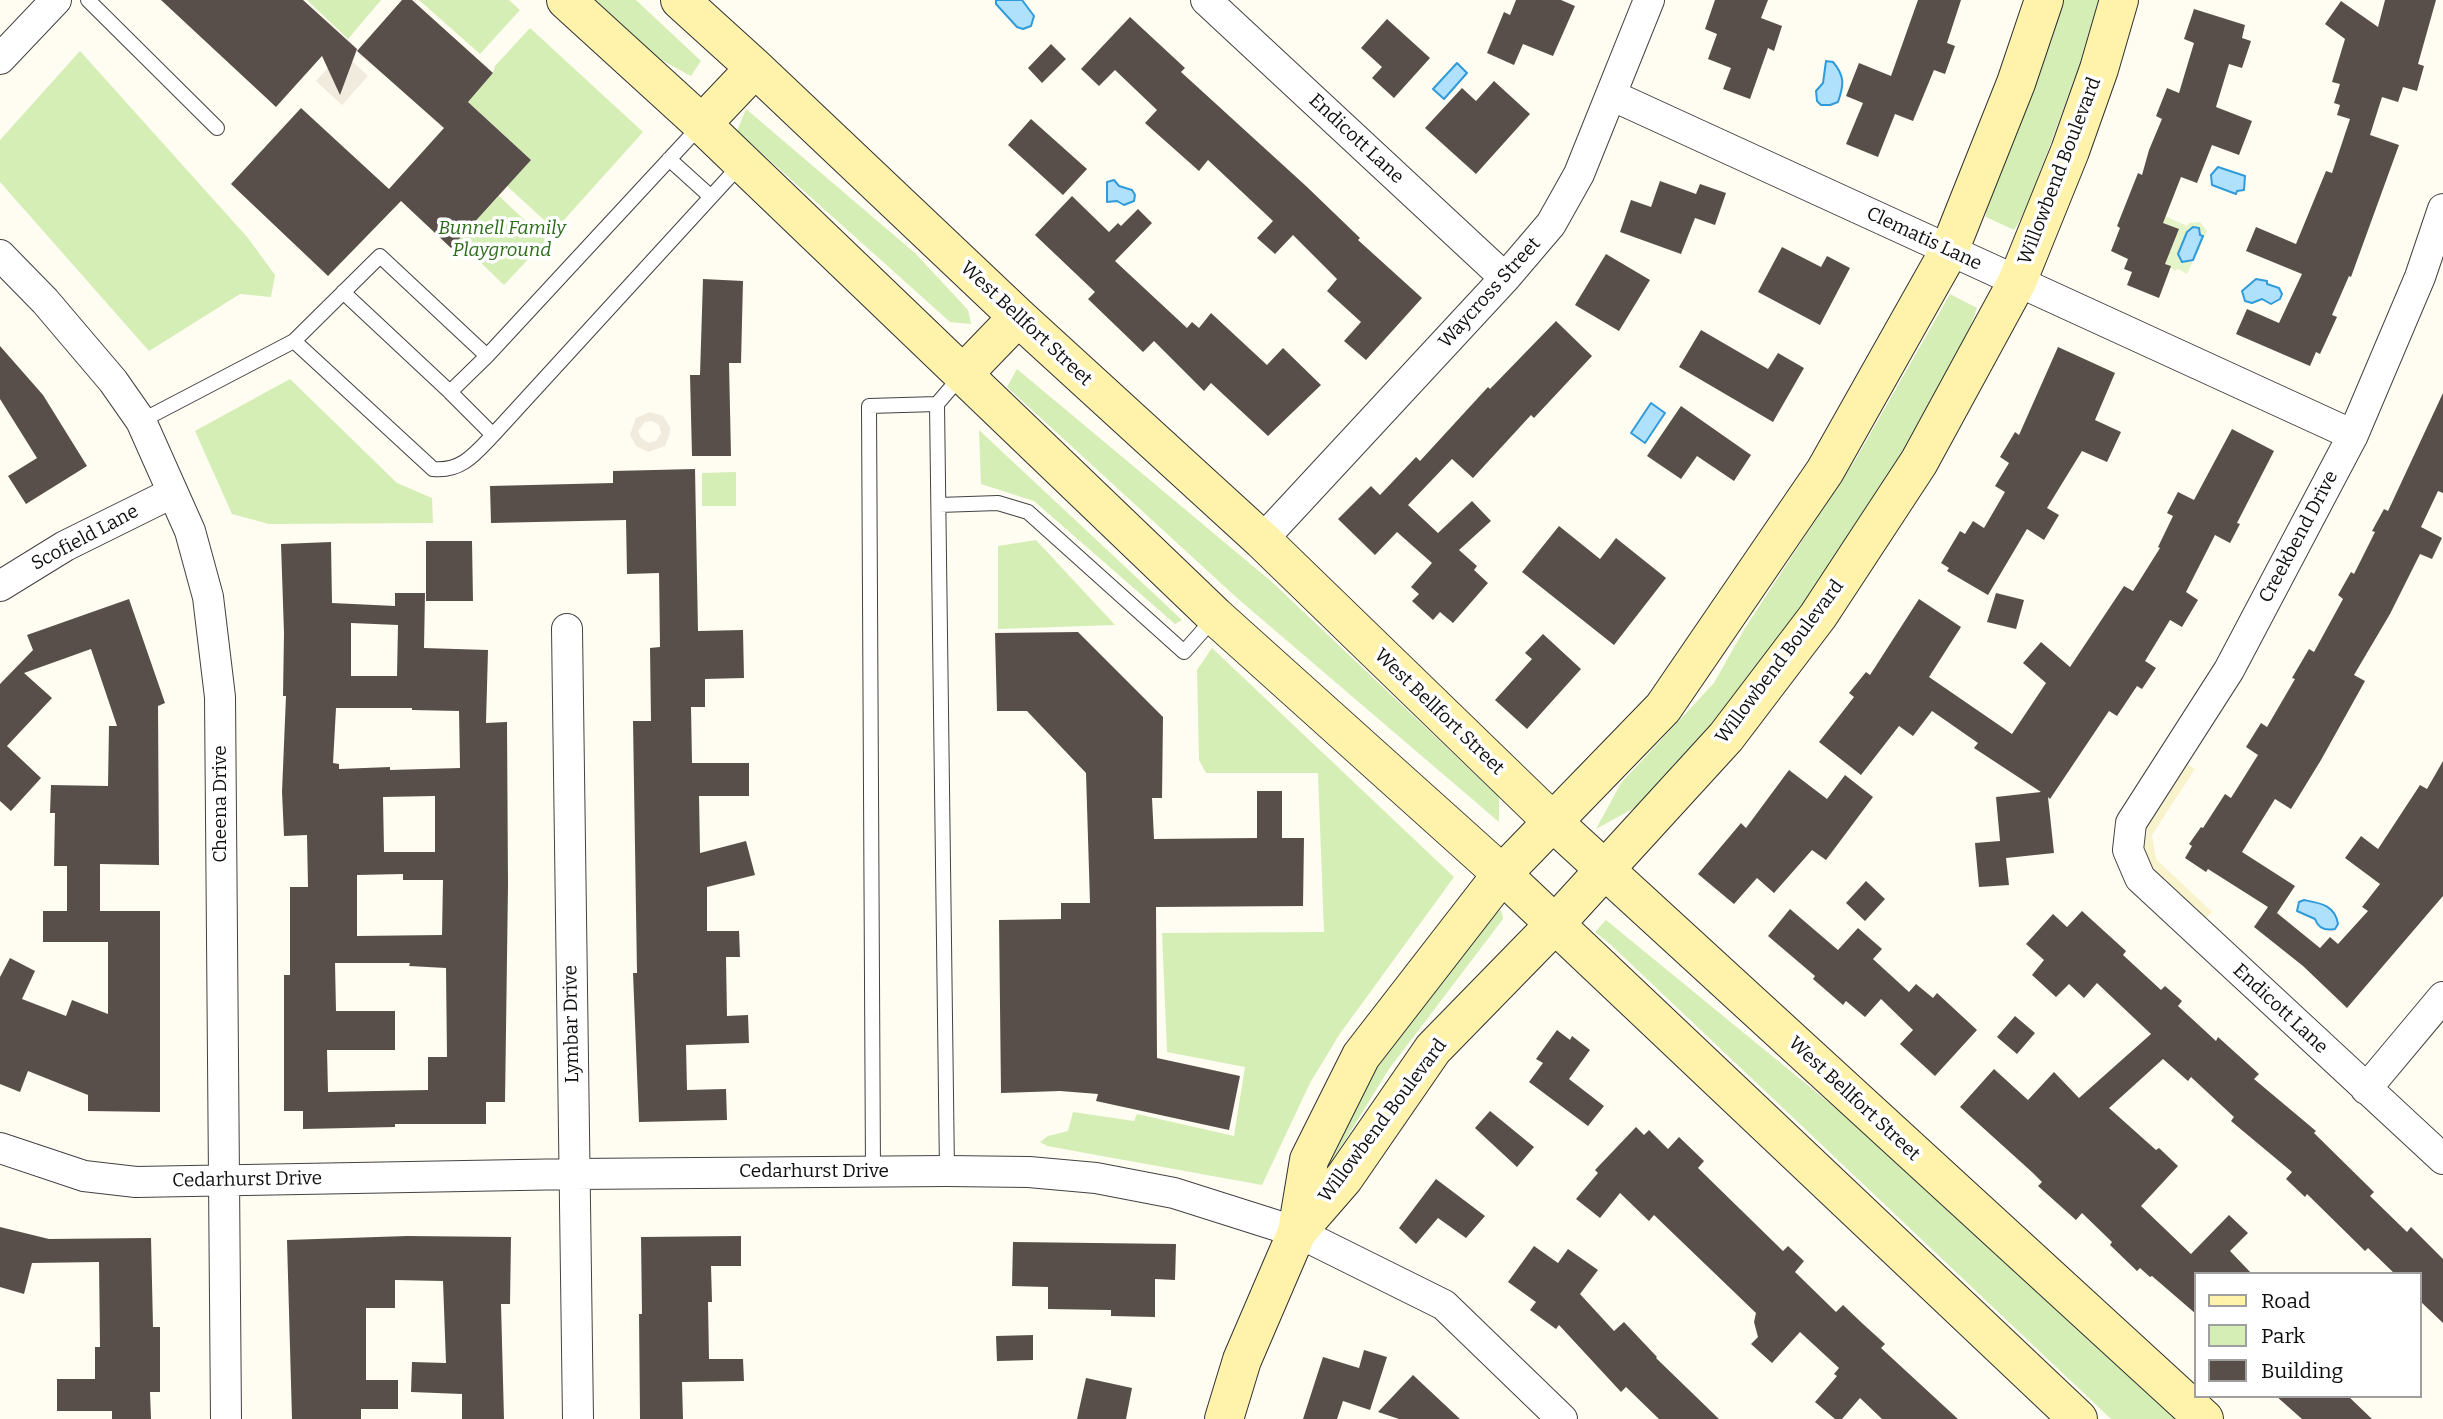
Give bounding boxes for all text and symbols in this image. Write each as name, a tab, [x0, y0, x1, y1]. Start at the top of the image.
street label: Willowbend Boulevard	[2014, 74, 2106, 268]
street label: Endicott Lane	[1304, 89, 1408, 189]
street label: Clematis Lane	[1863, 202, 1985, 276]
park label: Bunnell Family Playground	[438, 218, 566, 262]
street label: Waycross Street	[1434, 233, 1546, 353]
street label: West Bellfort Street	[955, 257, 1097, 391]
street label: Creekbend Drive	[2255, 467, 2343, 607]
street label: Scofield Lane	[28, 500, 142, 576]
street label: Willowbend Boulevard	[1711, 576, 1849, 748]
street label: West Bellfort Street	[1369, 644, 1509, 780]
street label: Cheena Drive	[210, 745, 232, 863]
street label: Endicott Lane	[2228, 959, 2332, 1059]
street label: Lymbar Drive	[560, 965, 584, 1083]
street label: West Bellfort Street	[1783, 1032, 1925, 1166]
street label: Willowbend Boulevard	[1314, 1035, 1452, 1207]
street label: Cedarhurst Drive	[739, 1161, 889, 1183]
street label: Cedarhurst Drive	[172, 1167, 322, 1193]
legend	[2194, 1272, 2422, 1398]
text: Road	[2261, 1288, 2310, 1314]
text: Park	[2261, 1323, 2305, 1349]
text: Building	[2261, 1358, 2343, 1384]

